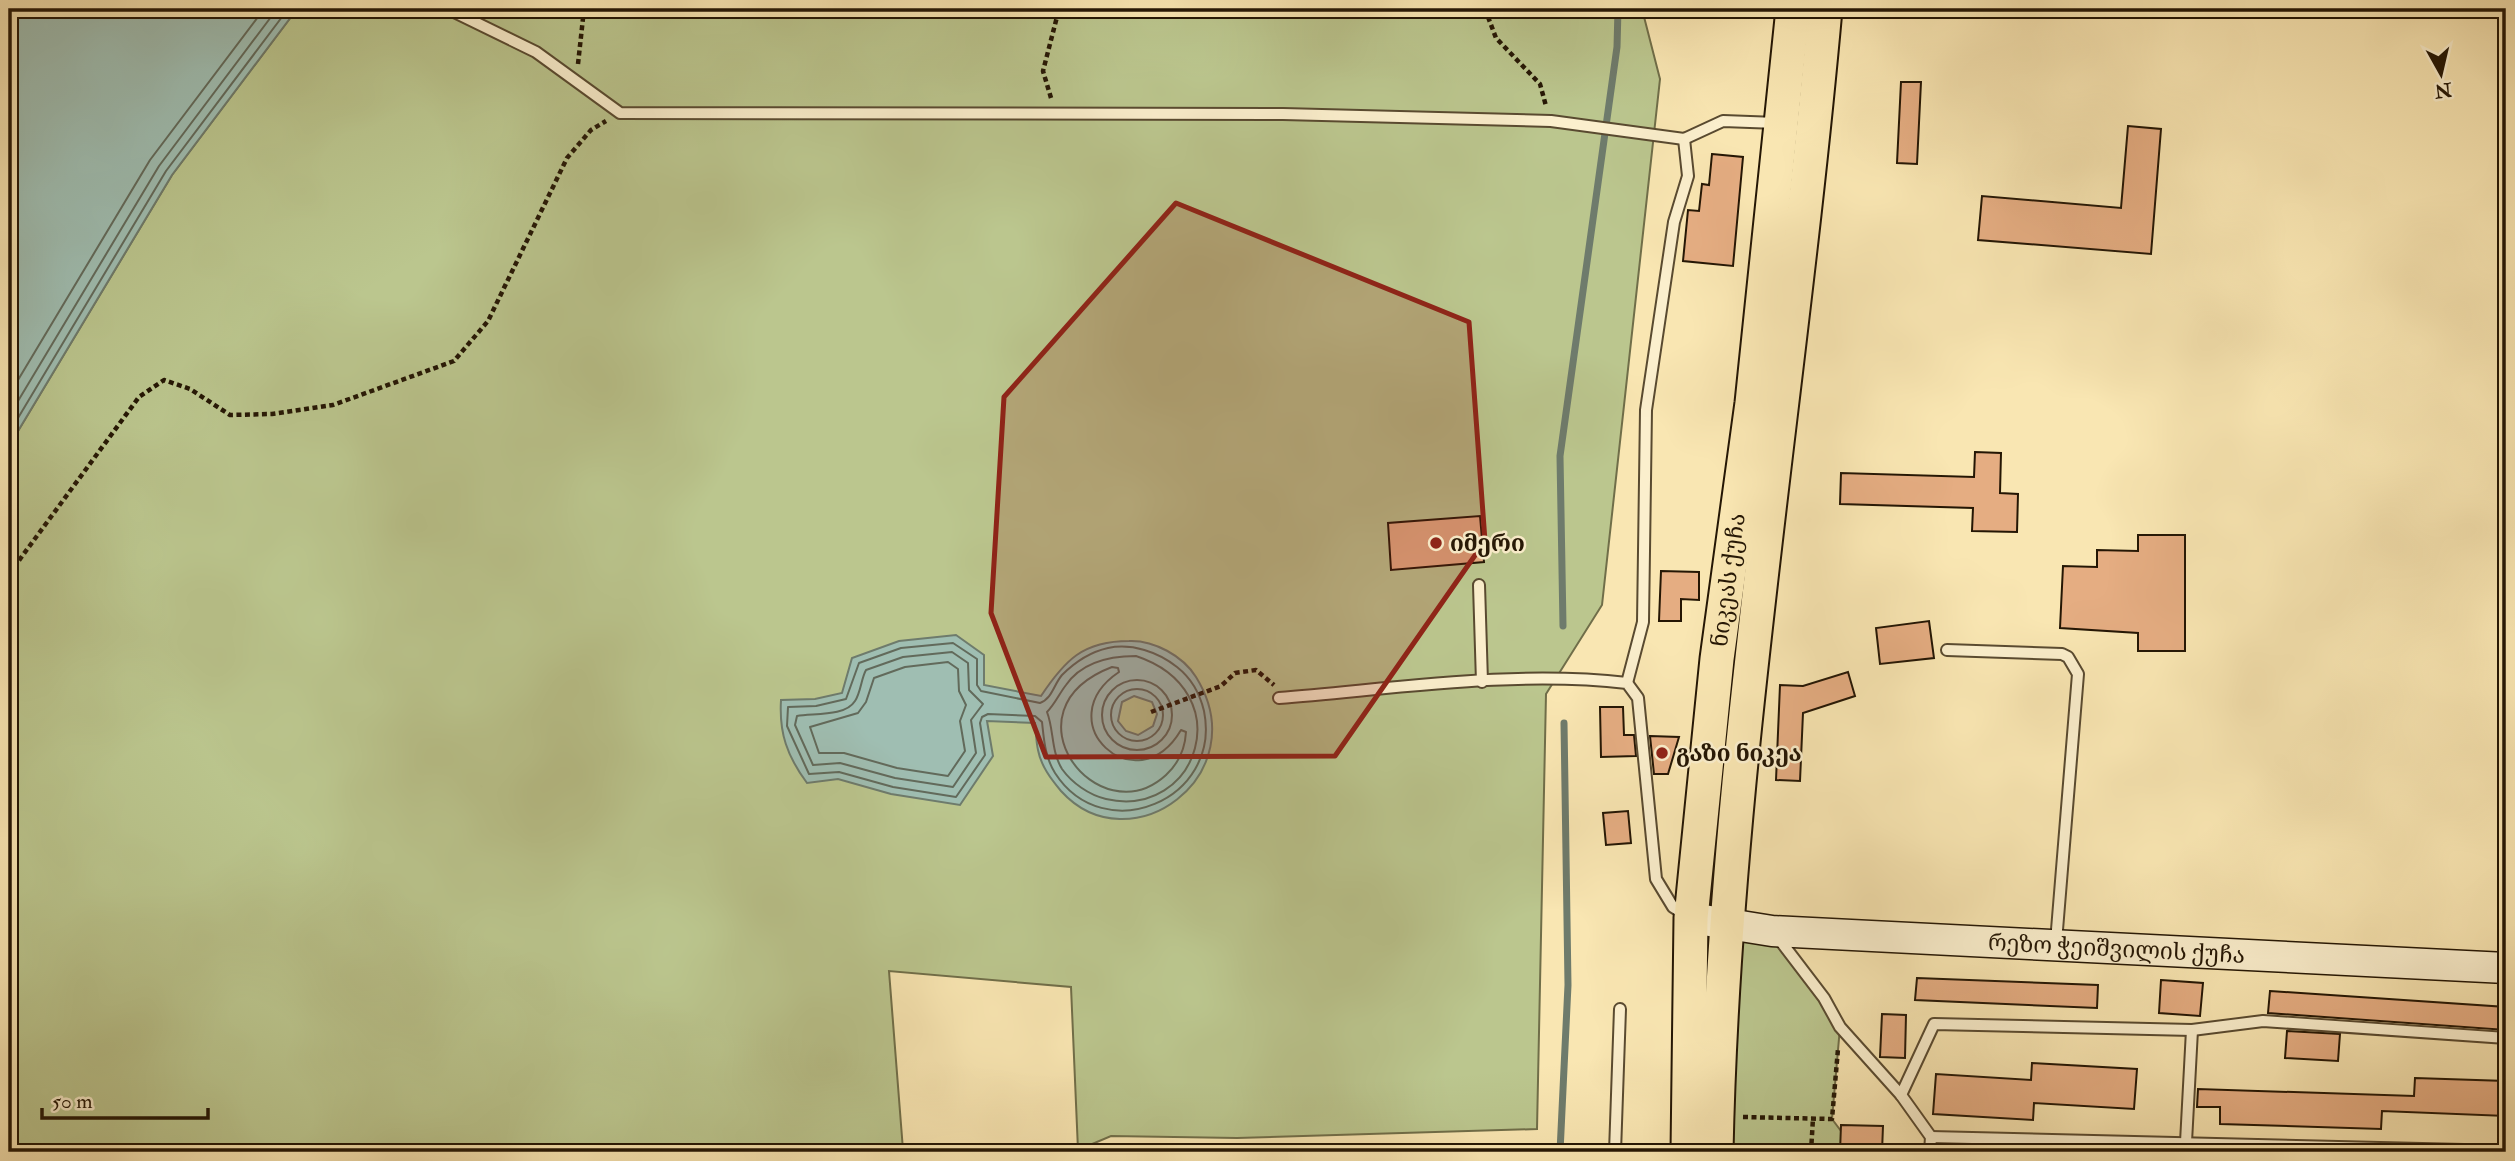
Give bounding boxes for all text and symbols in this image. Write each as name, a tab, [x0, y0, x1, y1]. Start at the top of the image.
north arrow	[2406, 38, 2476, 108]
text: N	[2432, 77, 2454, 103]
street label: ნიკეას ქუჩა	[1704, 511, 1751, 649]
place label: იმერი	[1450, 529, 1525, 558]
marker: იმერი	[1428, 535, 1444, 551]
place label: გაზი ნიკეა	[1676, 739, 1802, 768]
marker: გაზი ნიკეა	[1654, 745, 1670, 761]
street label: რეზო ჭეიშვილის ქუჩა	[1987, 927, 2246, 969]
scale bar	[42, 1077, 208, 1121]
text: 50 m	[52, 1088, 93, 1115]

